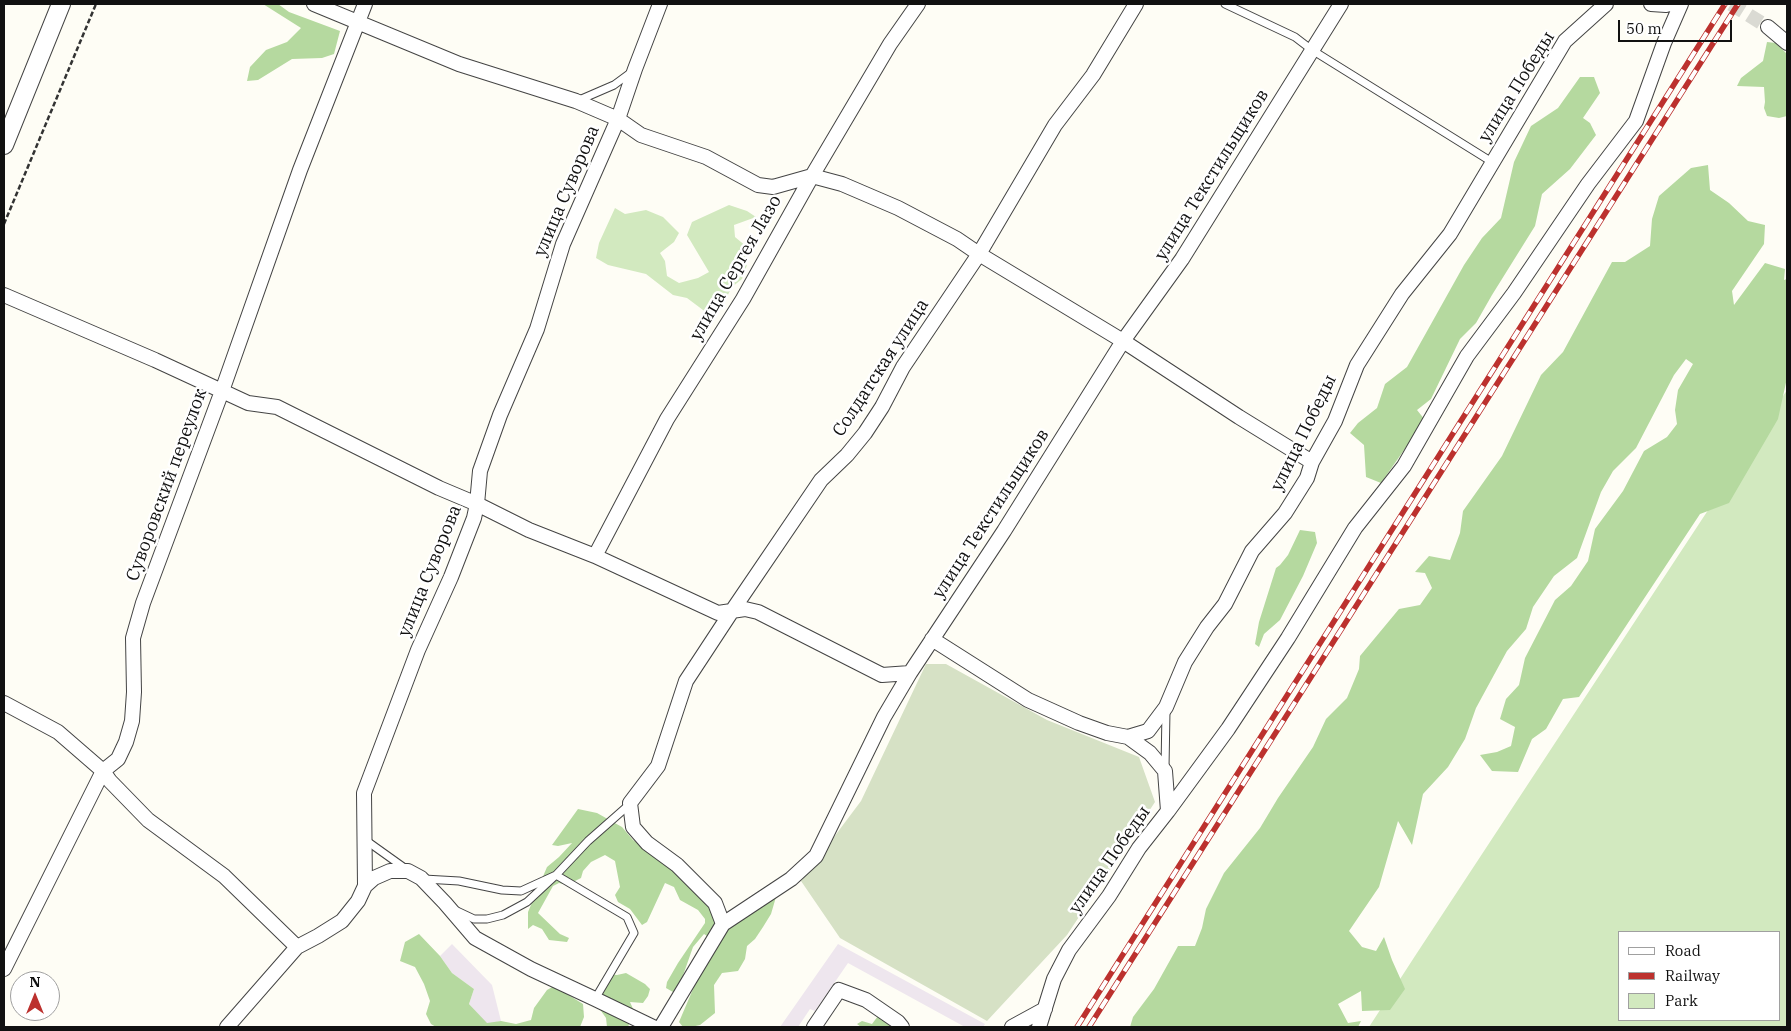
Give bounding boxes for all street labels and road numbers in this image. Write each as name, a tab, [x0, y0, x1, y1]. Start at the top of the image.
street label: улица Победы	[1474, 27, 1560, 147]
street label: улица Текстильщиков	[1150, 85, 1274, 265]
street label: улица Суворова	[530, 122, 604, 260]
street label: улица Сергея Лазо	[686, 192, 786, 344]
street label: Солдатская улица	[828, 295, 934, 441]
street label: улица Победы	[1266, 371, 1342, 495]
street label: Суворовский переулок	[122, 386, 212, 584]
street label: улица Текстильщиков	[928, 425, 1054, 603]
street label: улица Суворова	[394, 502, 466, 640]
street label: улица Победы	[1065, 802, 1155, 918]

